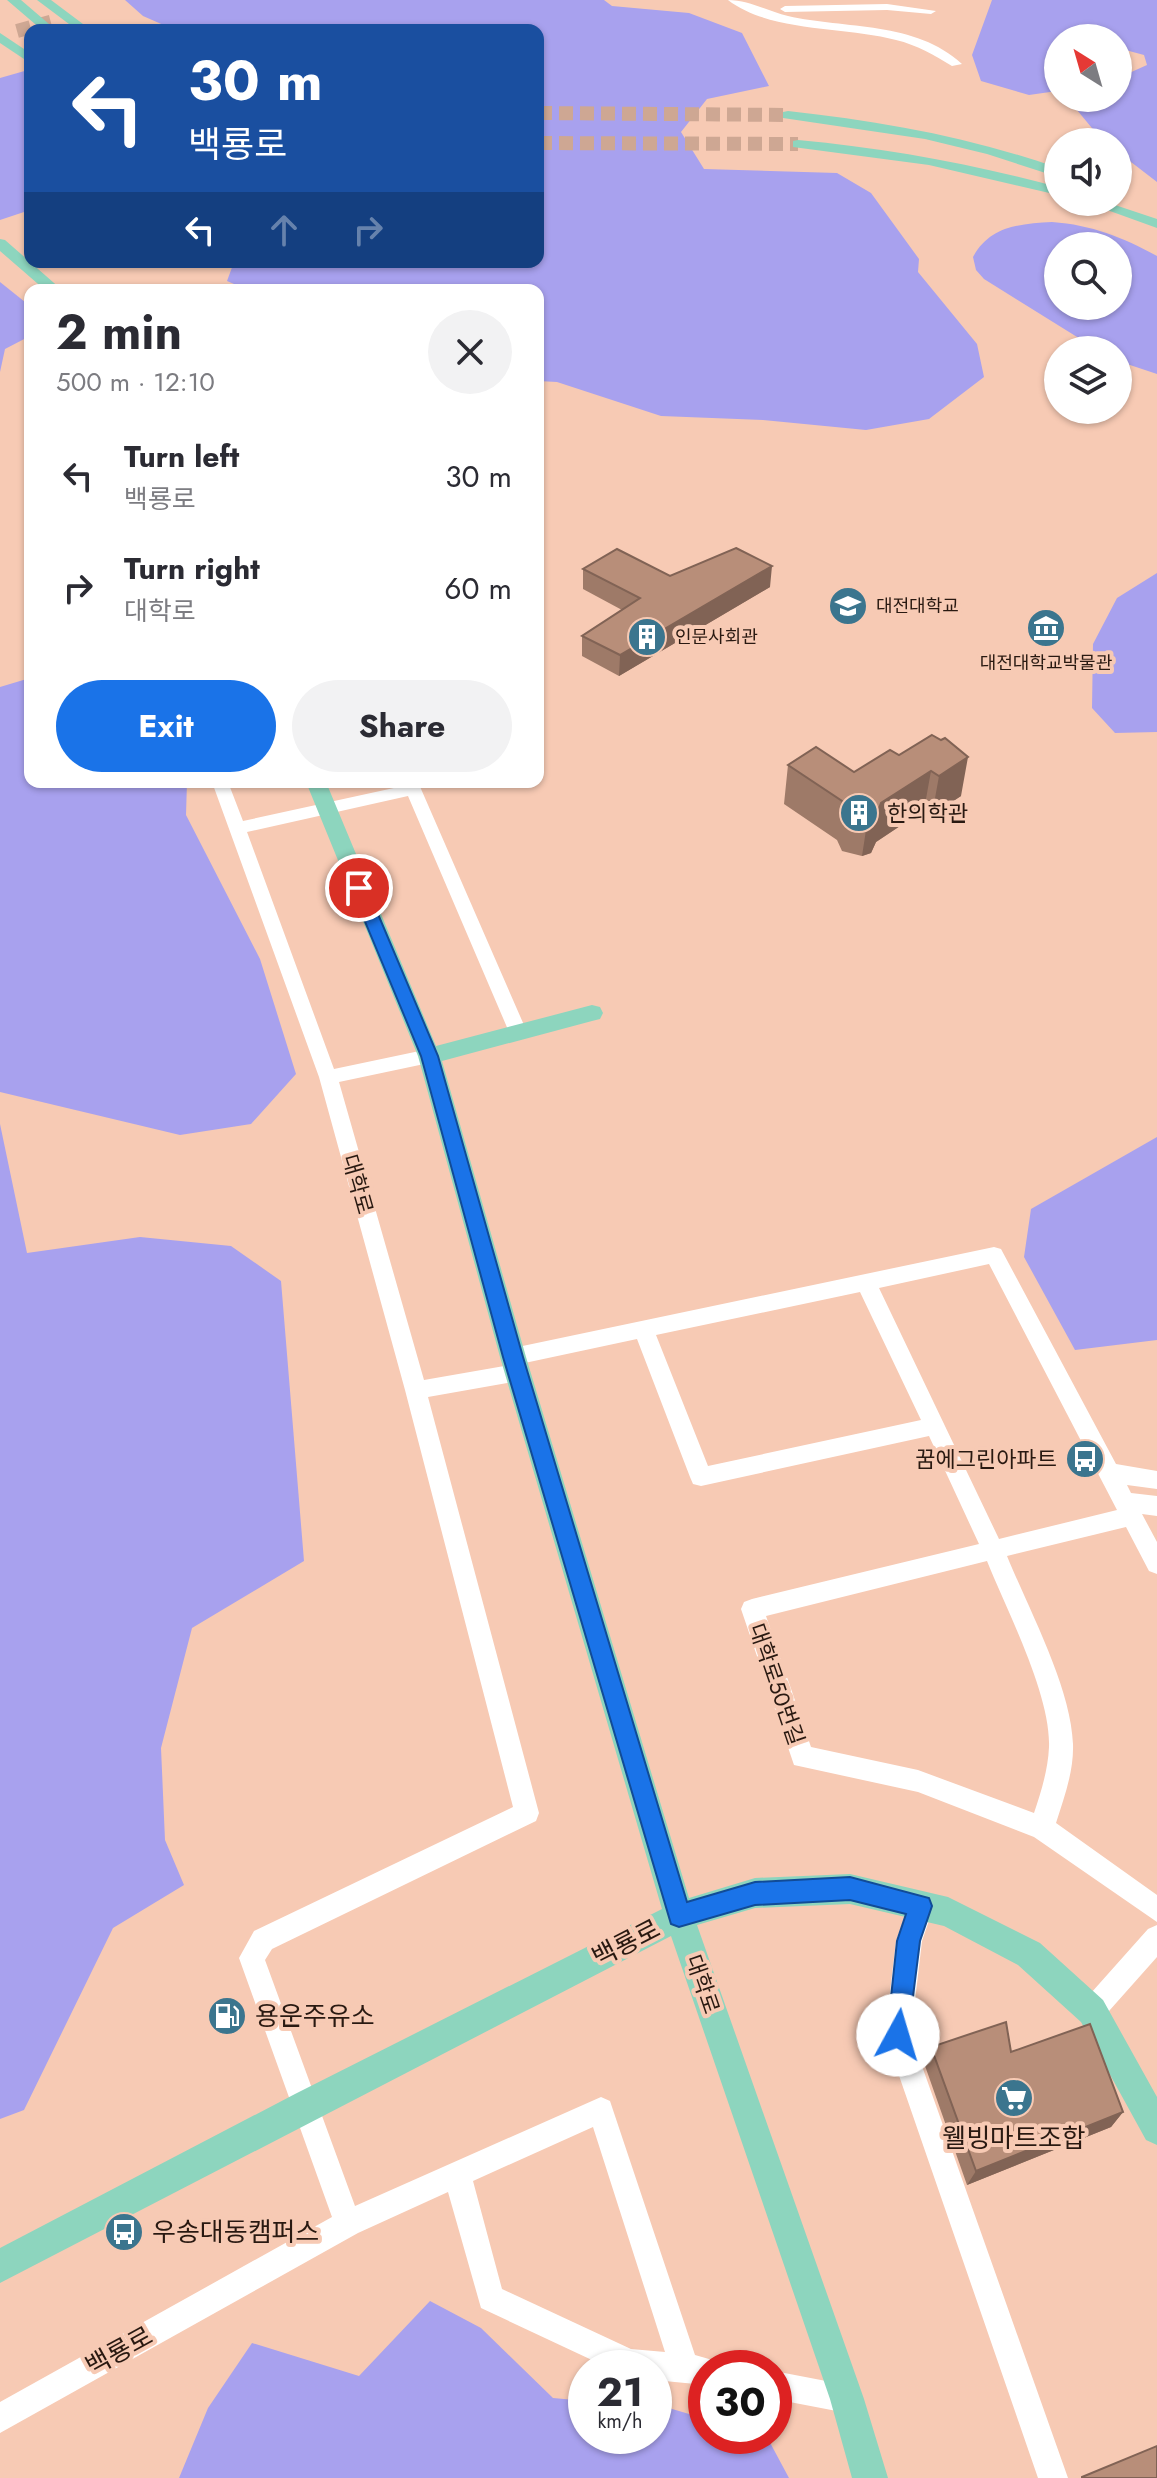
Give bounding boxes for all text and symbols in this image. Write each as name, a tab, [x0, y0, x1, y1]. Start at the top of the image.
north arrow	[1044, 24, 1132, 112]
map controls	[1044, 24, 1132, 424]
text: 30 m	[188, 40, 323, 121]
icon: left	[56, 56, 160, 160]
text: 백룡로	[188, 118, 287, 170]
button: sound	[1044, 128, 1132, 216]
icon: left	[178, 208, 222, 252]
icon: ahead	[262, 208, 306, 252]
icon: right	[346, 208, 390, 252]
button: search	[1044, 232, 1132, 320]
text: 2 min	[56, 298, 182, 367]
button: close	[428, 310, 512, 394]
button: layers	[1044, 336, 1132, 424]
text: 500 m · 12:10	[56, 363, 215, 401]
text: Turn left	[124, 435, 239, 478]
icon: left	[56, 454, 100, 498]
text: 30 m	[445, 455, 512, 498]
text: 백룡로	[124, 480, 196, 518]
text: Turn right	[124, 547, 260, 590]
icon: right	[56, 566, 100, 610]
text: 60 m	[444, 567, 512, 610]
school or university icon: 대전대학교	[827, 585, 869, 627]
text: 대학로	[124, 592, 196, 630]
place label: 대전대학교	[876, 593, 959, 619]
museum icon: 대전대학교박물관	[1025, 607, 1067, 649]
building icon: 인문사회관	[626, 616, 668, 658]
place label: 인문사회관	[675, 624, 758, 650]
place label: 대전대학교박물관	[980, 650, 1113, 676]
button: Exit	[56, 680, 276, 772]
button: Share	[292, 680, 512, 772]
building icon: 한의학관	[838, 792, 880, 834]
place label: 한의학관	[887, 797, 968, 829]
pin	[325, 854, 393, 922]
icon: arrive	[337, 866, 381, 910]
street label: 대학로	[334, 1150, 382, 1218]
bus stop icon: 꿈에그린아파트	[1064, 1438, 1106, 1480]
place label: 꿈에그린아파트	[915, 1443, 1057, 1475]
street label: 대학로50번길	[741, 1619, 813, 1749]
street label: 백룡로	[585, 1910, 667, 1976]
street label: 대학로	[678, 1950, 728, 2018]
position arrow	[856, 1993, 940, 2077]
fuel station icon: 용운주유소	[206, 1995, 248, 2037]
place label: 용운주유소	[255, 1997, 375, 2035]
supermarket icon: 웰빙마트조합	[993, 2077, 1035, 2119]
place label: 웰빙마트조합	[942, 2119, 1086, 2157]
bus stop icon: 우송대동캠퍼스	[103, 2211, 145, 2253]
place label: 우송대동캠퍼스	[152, 2213, 319, 2251]
street label: 백룡로	[78, 2317, 160, 2385]
speed limit sign: 30	[688, 2350, 792, 2454]
text: 21	[597, 2363, 643, 2421]
text: km/h	[597, 2407, 643, 2436]

